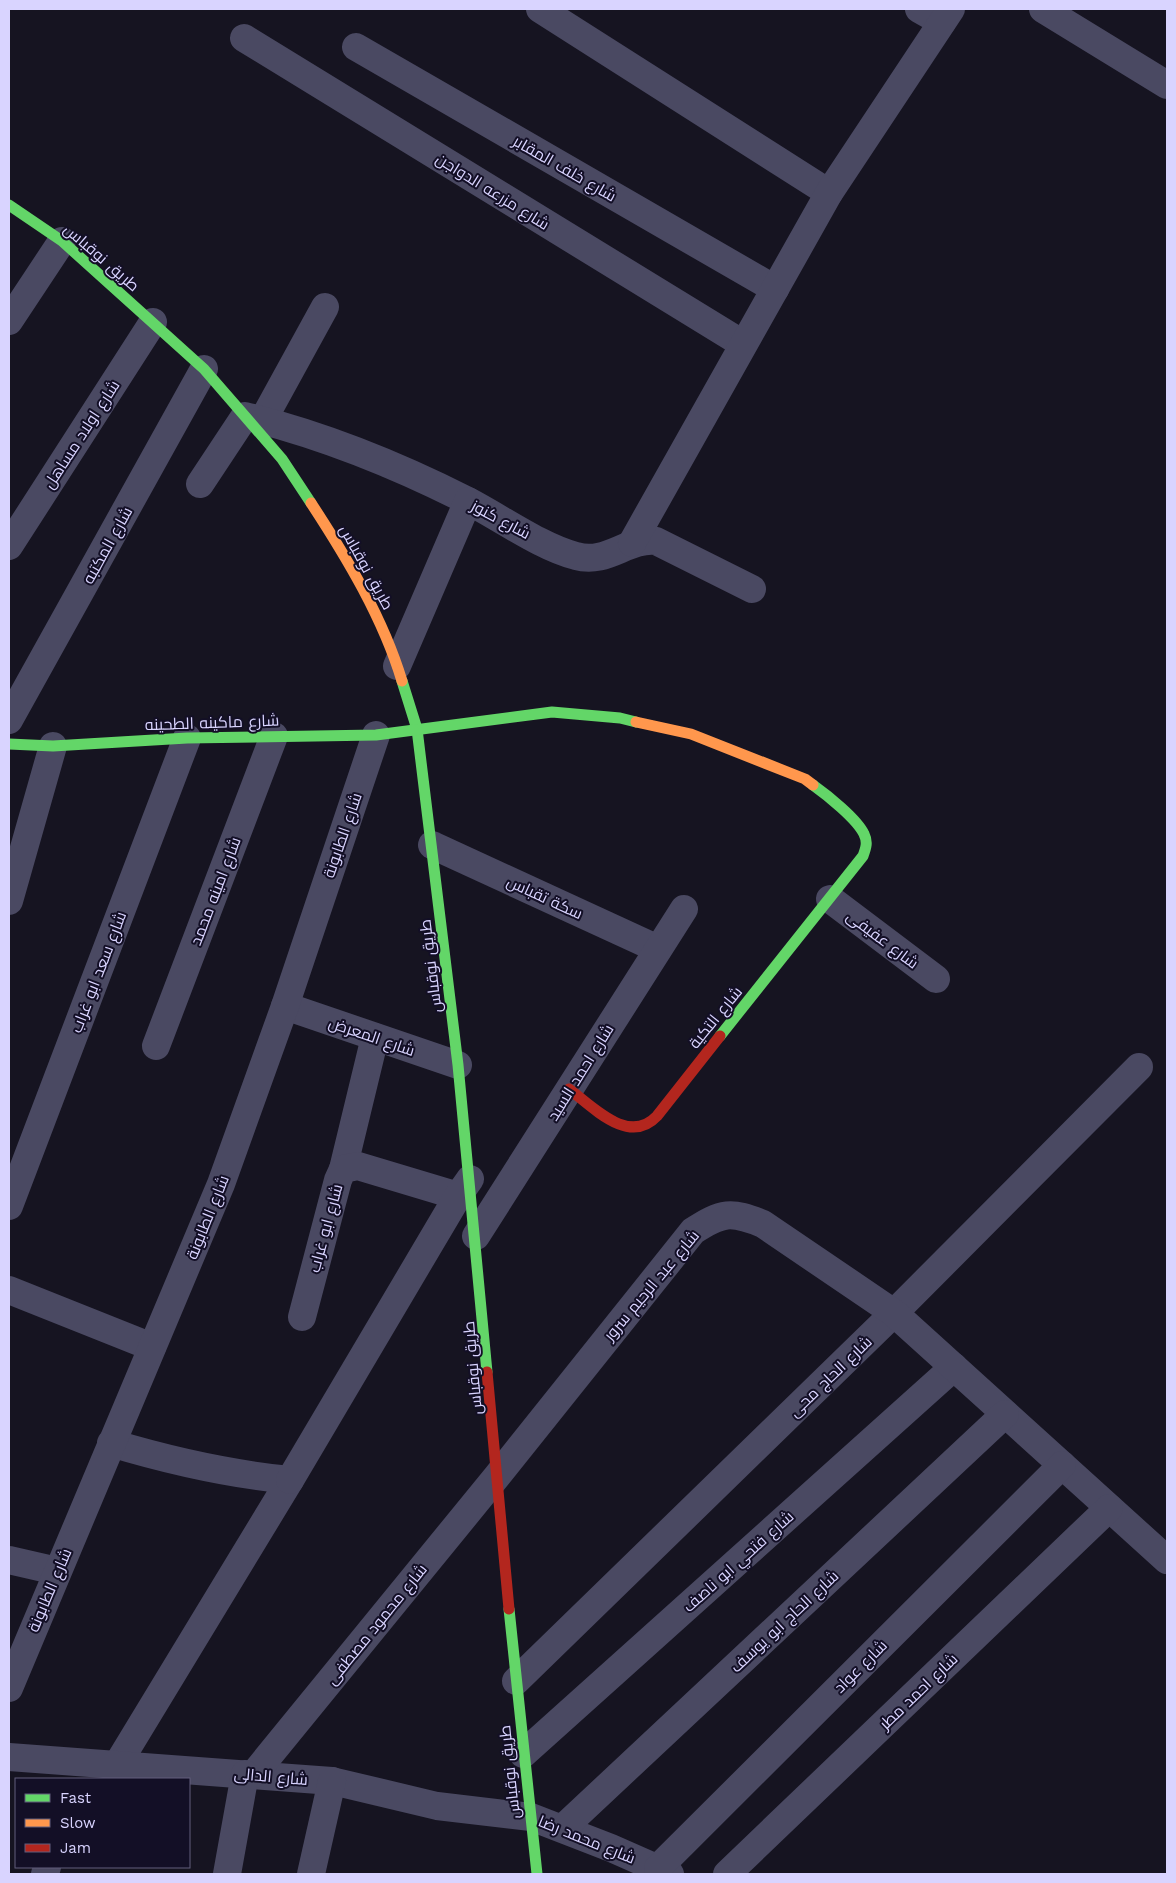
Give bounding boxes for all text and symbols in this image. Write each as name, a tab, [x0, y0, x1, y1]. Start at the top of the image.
street label: شارع خلف المقابر	[508, 131, 620, 207]
street label: شارع مزرعه الدواجن	[431, 149, 553, 236]
street label: طريق نوقباس	[59, 219, 143, 296]
street label: شارع اولاد مساهل	[39, 376, 125, 493]
street label: شارع كنوز	[466, 495, 534, 545]
street label: شارع المكتبه	[78, 503, 138, 588]
street label: طريق نوقباس	[335, 522, 398, 613]
street label: شارع ماكينه الطحينه	[144, 711, 280, 736]
street label: شارع الطابونة	[319, 790, 368, 881]
street label: شارع امينه محمد	[186, 834, 247, 949]
street label: سكة تقباس	[503, 872, 586, 924]
street label: شارع عفيفى	[842, 906, 922, 974]
street label: شارع سعد ابو غراب	[67, 909, 132, 1036]
street label: طريق نوقباس	[415, 918, 447, 1014]
street label: شارع التكية	[685, 982, 748, 1053]
street label: شارع المعرض	[326, 1013, 417, 1062]
street label: شارع احمد السيد	[543, 1021, 619, 1125]
street label: شارع الطابونة	[182, 1172, 235, 1263]
street label: شارع ابو غراب	[305, 1182, 348, 1275]
street label: شارع عبد الرحيم سرور	[599, 1226, 705, 1346]
street label: طريق نوقباس	[459, 1320, 487, 1416]
street label: شارع الحاج محى	[785, 1332, 877, 1422]
street label: شارع فتحي ابو ناصف	[679, 1507, 800, 1619]
street label: شارع الطابونة	[23, 1546, 77, 1636]
street label: شارع محمود مصطفى	[322, 1560, 432, 1690]
street label: شارع الحاج ابو يوسف	[726, 1566, 844, 1678]
street label: شارع عواد	[830, 1636, 892, 1698]
street label: شارع احمد مطر	[875, 1649, 963, 1736]
street label: طريق نوقباس	[495, 1724, 525, 1820]
street label: شارع الدالى	[233, 1764, 309, 1791]
legend	[15, 1778, 190, 1868]
text: Fast	[60, 1789, 92, 1807]
street label: شارع محمد رضا	[535, 1811, 638, 1869]
text: Slow	[60, 1814, 96, 1832]
text: Jam	[60, 1839, 91, 1857]

